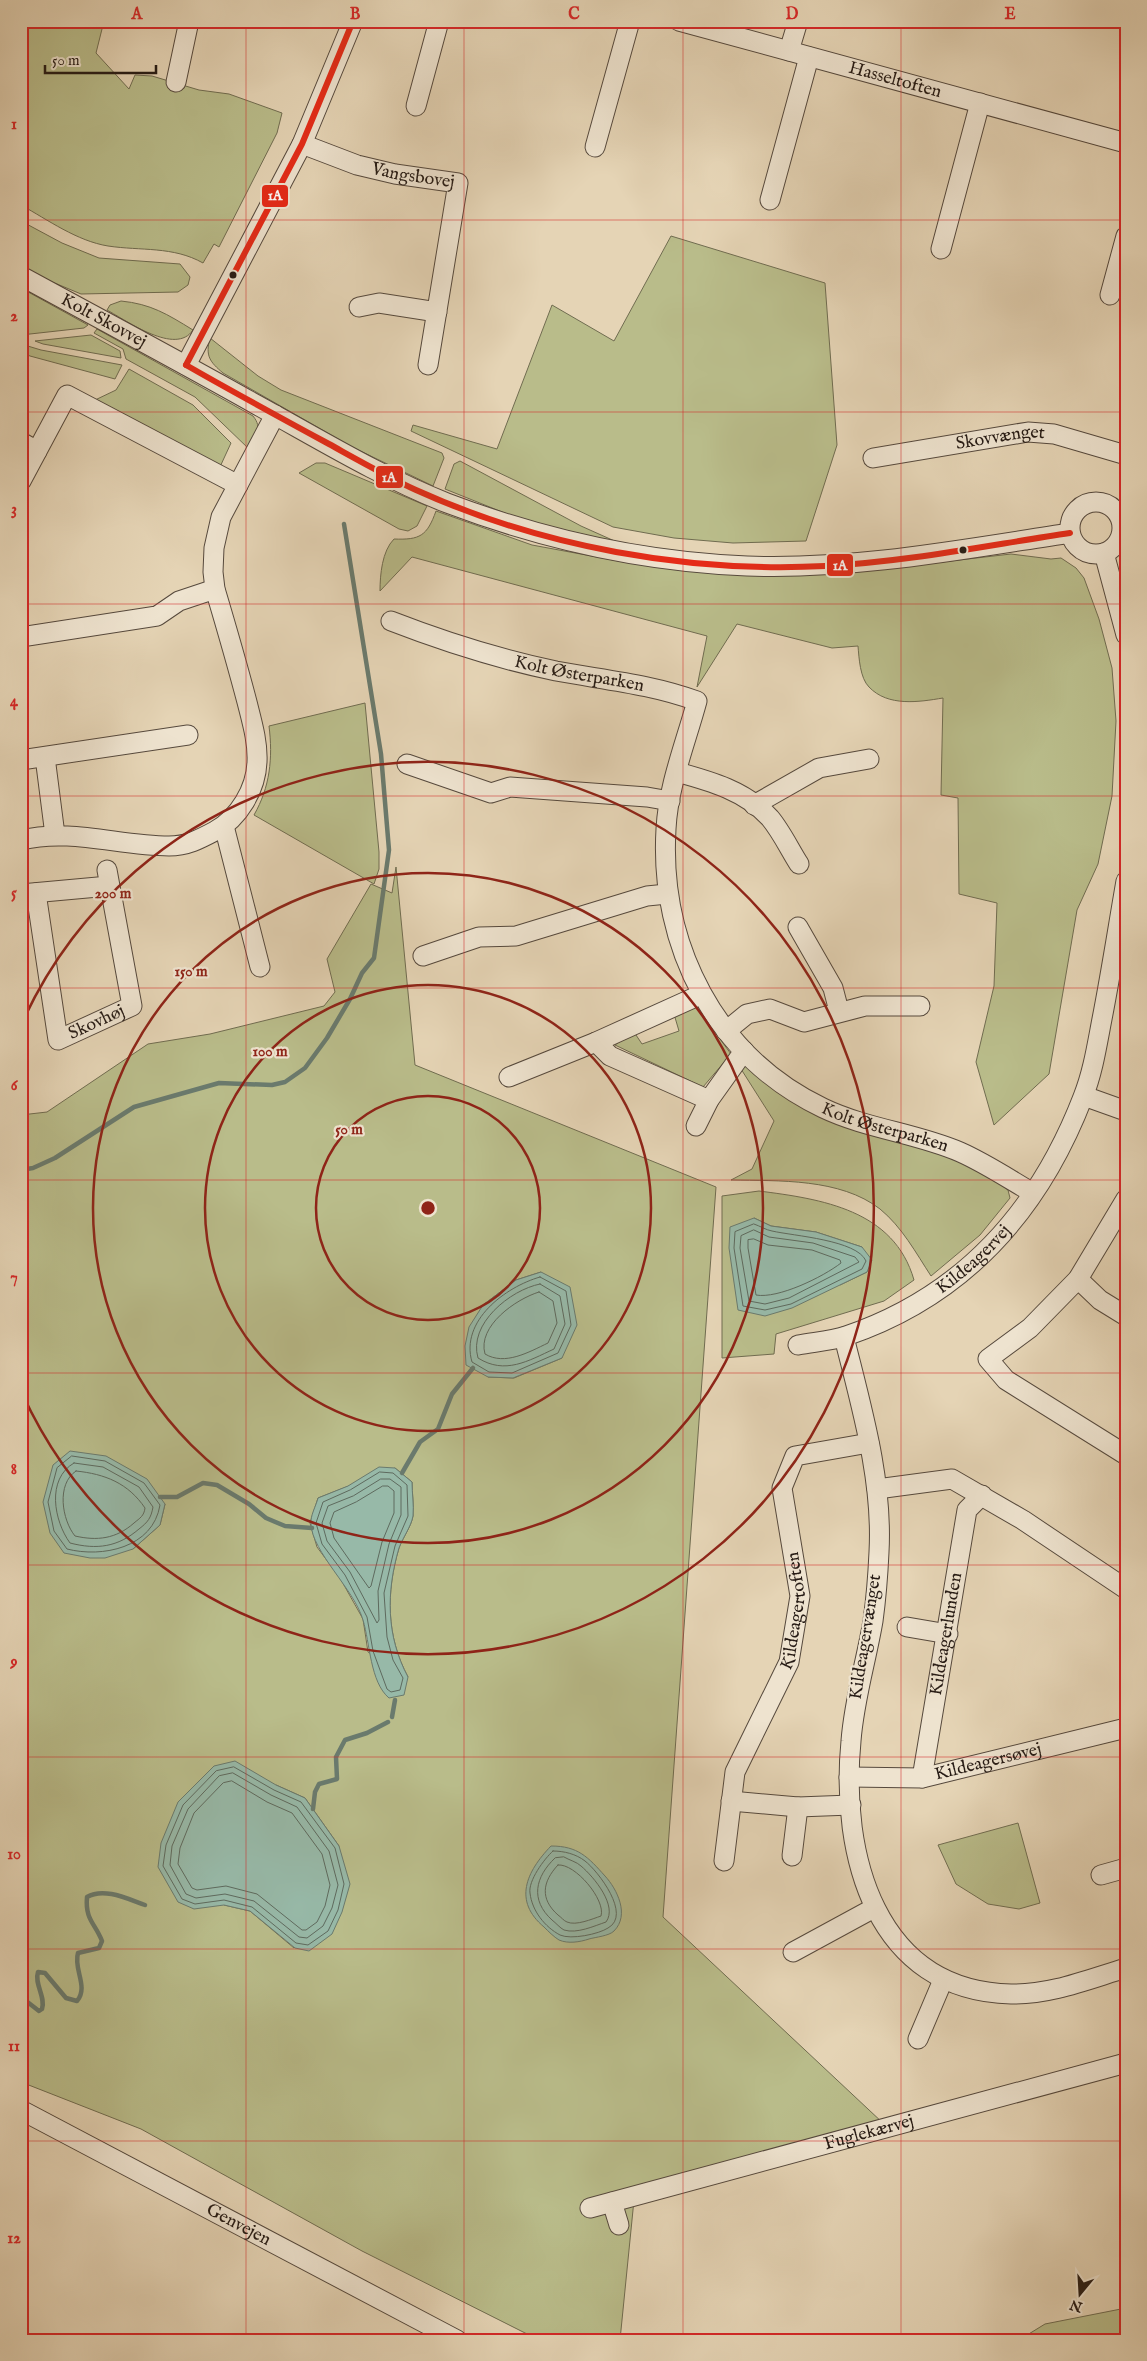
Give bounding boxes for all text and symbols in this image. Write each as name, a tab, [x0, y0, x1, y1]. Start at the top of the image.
text: A	[131, 5, 144, 25]
text: B	[350, 5, 361, 25]
text: C	[568, 5, 580, 25]
text: D	[786, 5, 799, 25]
text: E	[1004, 5, 1016, 25]
scale bar	[45, 42, 156, 74]
text: 50 m	[52, 51, 80, 70]
street label: Hasseltoften	[846, 56, 945, 104]
text: 1	[11, 115, 17, 135]
street label: Vangsbovej	[368, 157, 456, 194]
line badge: 1A	[261, 184, 289, 208]
text: 1A	[268, 187, 284, 205]
unlabelled marker	[228, 270, 238, 280]
street label: Kolt Skovvej	[57, 288, 151, 353]
text: 2	[10, 307, 18, 327]
street label: Skovvænget	[954, 420, 1046, 455]
line badge: 1A	[375, 465, 404, 489]
text: 1A	[382, 469, 398, 487]
text: 3	[11, 500, 17, 520]
unlabelled marker	[958, 545, 968, 555]
line badge: 1A	[826, 553, 854, 577]
text: 1A	[833, 557, 849, 575]
street label: Kolt Østerparken	[512, 650, 646, 698]
text: 4	[10, 692, 19, 712]
text: 5	[11, 884, 17, 904]
text: 200 m	[95, 884, 132, 903]
text: 150 m	[174, 962, 208, 981]
street label: Skovhøj	[65, 999, 128, 1045]
text: 100 m	[252, 1042, 288, 1061]
text: 6	[11, 1076, 19, 1096]
street label: Kolt Østerparken	[818, 1097, 952, 1158]
text: 50 m	[335, 1120, 363, 1139]
centre of rings	[419, 1199, 437, 1217]
street label: Kildeagervej	[932, 1220, 1016, 1300]
text: 7	[10, 1268, 18, 1288]
text: 8	[11, 1460, 17, 1480]
street label: Kildeagertoften	[775, 1550, 812, 1674]
street label: Kildeagerlunden	[925, 1570, 968, 1697]
street label: Kildeagervænget	[845, 1573, 887, 1701]
text: 9	[10, 1653, 18, 1673]
street label: Kildeagersøvej	[932, 1738, 1044, 1786]
text: 10	[7, 1845, 21, 1865]
text: 11	[8, 2037, 20, 2057]
street label: Fuglekærvej	[822, 2109, 916, 2156]
street label: Genvejen	[202, 2198, 275, 2252]
text: 12	[7, 2229, 21, 2249]
north arrow	[1054, 2268, 1104, 2318]
text: N	[1068, 2295, 1086, 2316]

